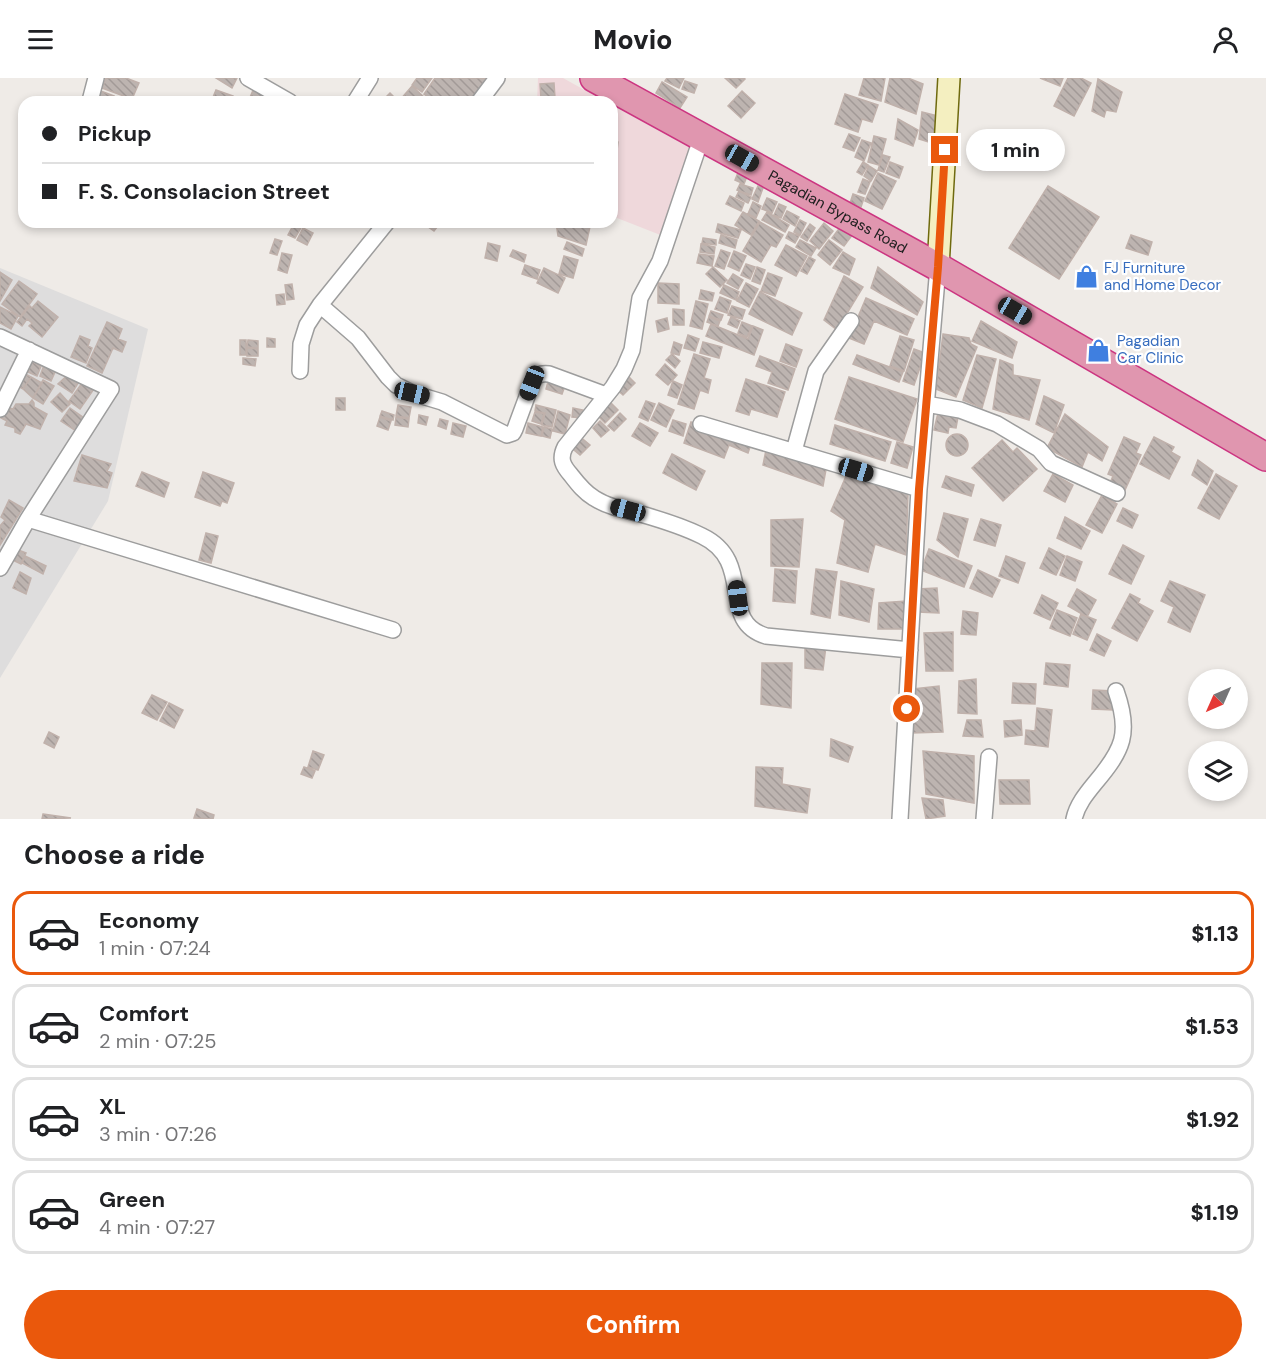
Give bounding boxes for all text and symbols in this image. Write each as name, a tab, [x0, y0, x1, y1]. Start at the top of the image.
text: Movio	[593, 22, 673, 57]
icon: menu	[24, 23, 57, 56]
icon: person	[1209, 23, 1242, 56]
text: Pickup	[78, 119, 152, 148]
callout: 1 min	[966, 129, 1065, 171]
route end	[931, 136, 958, 163]
text: 1 min	[991, 137, 1040, 163]
car	[722, 141, 762, 175]
street label: Pagadian Bypass Road	[765, 166, 911, 258]
text: F. S. Consolacion Street	[78, 177, 330, 206]
place label: FJ Furniture and Home Decor	[1104, 258, 1221, 295]
shop icon: FJ Furniture and Home Decor	[1073, 264, 1099, 290]
car	[995, 294, 1035, 328]
place label: Pagadian Car Clinic	[1117, 331, 1184, 368]
shop icon: Pagadian Car Clinic	[1086, 337, 1112, 363]
car	[517, 363, 547, 403]
car	[392, 380, 432, 406]
car	[836, 456, 876, 484]
car	[608, 497, 648, 523]
car	[727, 579, 749, 617]
north arrow	[1188, 669, 1248, 729]
map controls	[1188, 669, 1248, 801]
route start	[893, 695, 920, 722]
button: layers	[1188, 741, 1248, 801]
text: Choose a ride	[24, 837, 205, 872]
icon: car	[27, 906, 81, 960]
text: Economy	[99, 906, 199, 935]
text: $1.13	[1191, 919, 1239, 948]
text: 1 min · 07:24	[99, 935, 211, 961]
icon: car	[27, 999, 81, 1053]
text: Comfort	[99, 999, 189, 1028]
text: $1.53	[1185, 1012, 1239, 1041]
text: 2 min · 07:25	[99, 1028, 216, 1054]
icon: car	[27, 1092, 81, 1146]
text: XL	[99, 1092, 126, 1121]
text: $1.92	[1186, 1105, 1239, 1134]
text: 3 min · 07:26	[99, 1121, 217, 1147]
icon: car	[27, 1185, 81, 1239]
text: Green	[99, 1185, 165, 1214]
text: $1.19	[1191, 1198, 1239, 1227]
text: 4 min · 07:27	[99, 1214, 215, 1240]
button: Confirm	[24, 1290, 1242, 1359]

